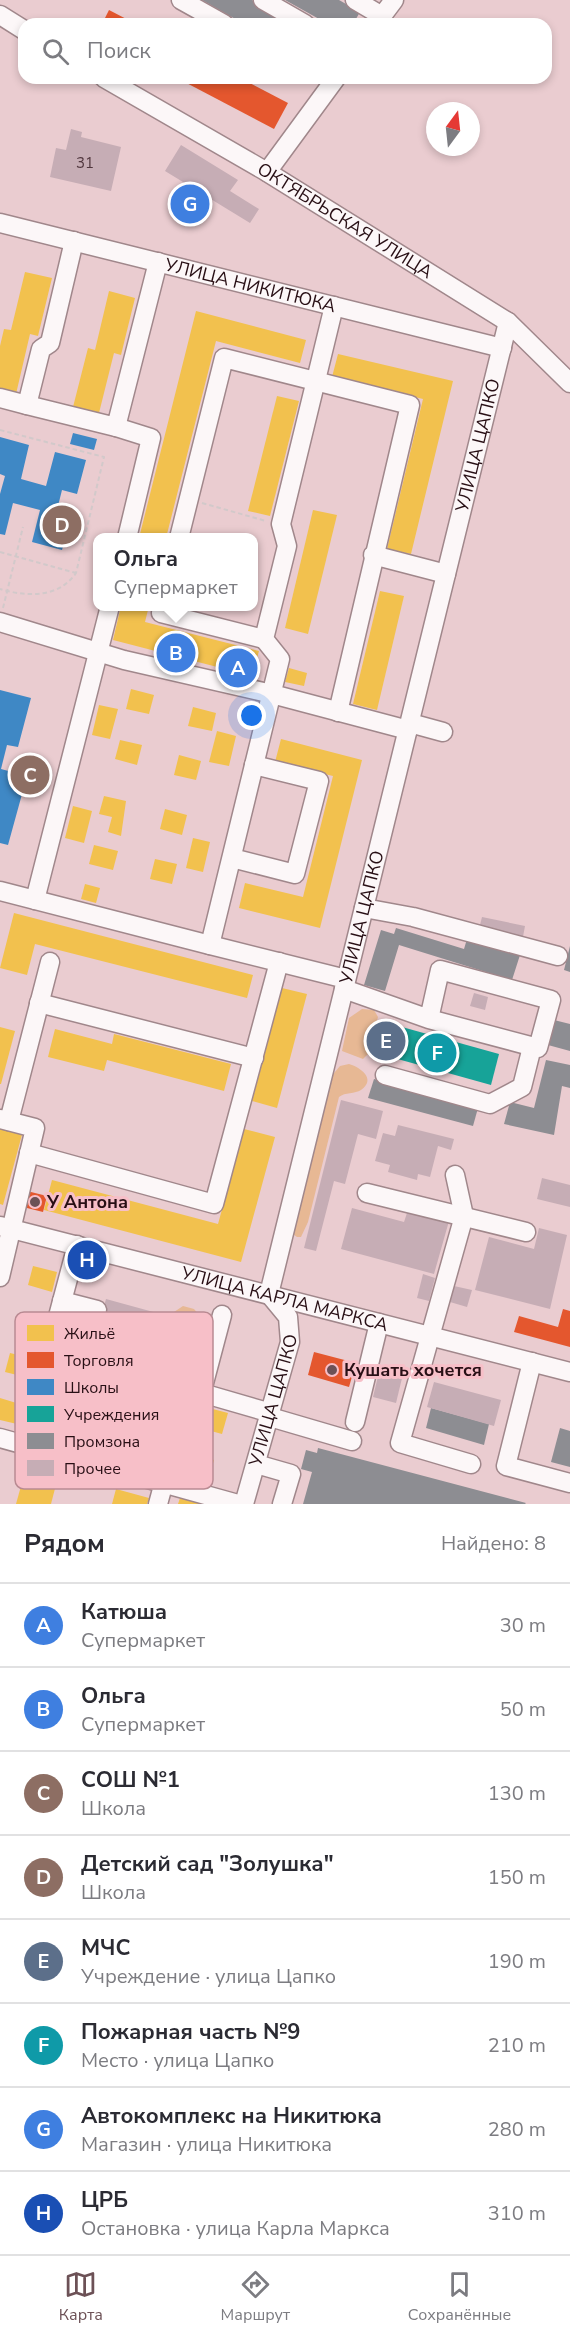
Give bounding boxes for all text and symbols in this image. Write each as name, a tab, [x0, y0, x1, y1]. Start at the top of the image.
search box	[18, 18, 552, 84]
icon: search	[39, 35, 72, 68]
text: Поиск	[87, 36, 151, 66]
north arrow	[426, 102, 480, 156]
house number: 31	[76, 153, 94, 173]
street label: ОКТЯБРЬСКАЯ УЛИЦА	[253, 157, 437, 284]
pin: G	[170, 182, 210, 226]
street label: УЛИЦА НИКИТЮКА	[161, 252, 338, 318]
street label: УЛИЦА ЦАПКО	[449, 376, 506, 515]
pin: D	[42, 502, 82, 548]
popup	[93, 533, 258, 611]
text: Ольга	[113, 544, 178, 574]
text: Супермаркет	[113, 574, 238, 601]
pin: B	[156, 630, 195, 676]
pin: A	[218, 646, 258, 690]
your location	[237, 701, 266, 730]
pin: C	[10, 752, 50, 798]
street label: УЛИЦА ЦАПКО	[333, 848, 390, 987]
pin: E	[366, 1018, 406, 1064]
pin: F	[418, 1030, 456, 1076]
place label: У Антона	[46, 1190, 128, 1214]
marker: У Антона	[28, 1195, 42, 1209]
pin: H	[68, 1238, 106, 1282]
street label: УЛИЦА КАРЛА МАРКСА	[178, 1261, 391, 1337]
legend	[15, 1312, 213, 1489]
text: Жильё	[64, 1323, 115, 1345]
street label: УЛИЦА ЦАПКО	[243, 1333, 302, 1470]
text: Торговля	[64, 1350, 134, 1372]
place label: Кушать хочется	[344, 1358, 482, 1382]
marker: Кушать хочется	[325, 1363, 339, 1377]
text: Школы	[64, 1377, 119, 1399]
text: Учреждения	[63, 1404, 159, 1426]
text: Промзона	[64, 1431, 140, 1453]
text: Прочее	[64, 1458, 121, 1480]
text: Рядом	[24, 1526, 105, 1561]
text: Найдено: 8	[441, 1530, 546, 1557]
text: Катюша	[81, 1597, 167, 1627]
text: A	[36, 1612, 51, 1639]
text: 30 m	[500, 1612, 546, 1639]
text: Супермаркет	[81, 1627, 205, 1654]
text: Ольга	[81, 1681, 146, 1711]
text: B	[37, 1696, 50, 1723]
text: 50 m	[500, 1696, 546, 1723]
text: Супермаркет	[81, 1711, 205, 1738]
text: СОШ №1	[81, 1765, 180, 1795]
text: C	[37, 1780, 50, 1807]
text: 130 m	[488, 1780, 546, 1807]
text: Школа	[81, 1795, 146, 1822]
text: Детский сад "Золушка"	[81, 1849, 334, 1879]
text: D	[36, 1864, 51, 1891]
text: 150 m	[488, 1864, 546, 1891]
text: Школа	[81, 1879, 146, 1906]
text: МЧС	[81, 1933, 130, 1963]
text: E	[38, 1948, 49, 1975]
text: 190 m	[488, 1948, 546, 1975]
text: Учреждение · улица Цапко	[81, 1963, 336, 1990]
text: Пожарная часть №9	[81, 2017, 301, 2047]
text: F	[38, 2032, 49, 2059]
text: 210 m	[488, 2032, 546, 2059]
text: Место · улица Цапко	[81, 2047, 274, 2074]
text: Автокомплекс на Никитюка	[81, 2101, 382, 2131]
text: G	[36, 2116, 51, 2143]
text: 280 m	[488, 2116, 546, 2143]
text: Магазин · улица Никитюка	[81, 2131, 332, 2158]
text: ЦРБ	[81, 2185, 128, 2215]
text: H	[36, 2200, 51, 2227]
text: 310 m	[488, 2200, 546, 2227]
text: Остановка · улица Карла Маркса	[81, 2215, 390, 2242]
tab: Карта	[59, 2268, 103, 2326]
tab: Маршрут	[221, 2268, 290, 2326]
tab: Сохранённые	[408, 2268, 511, 2326]

